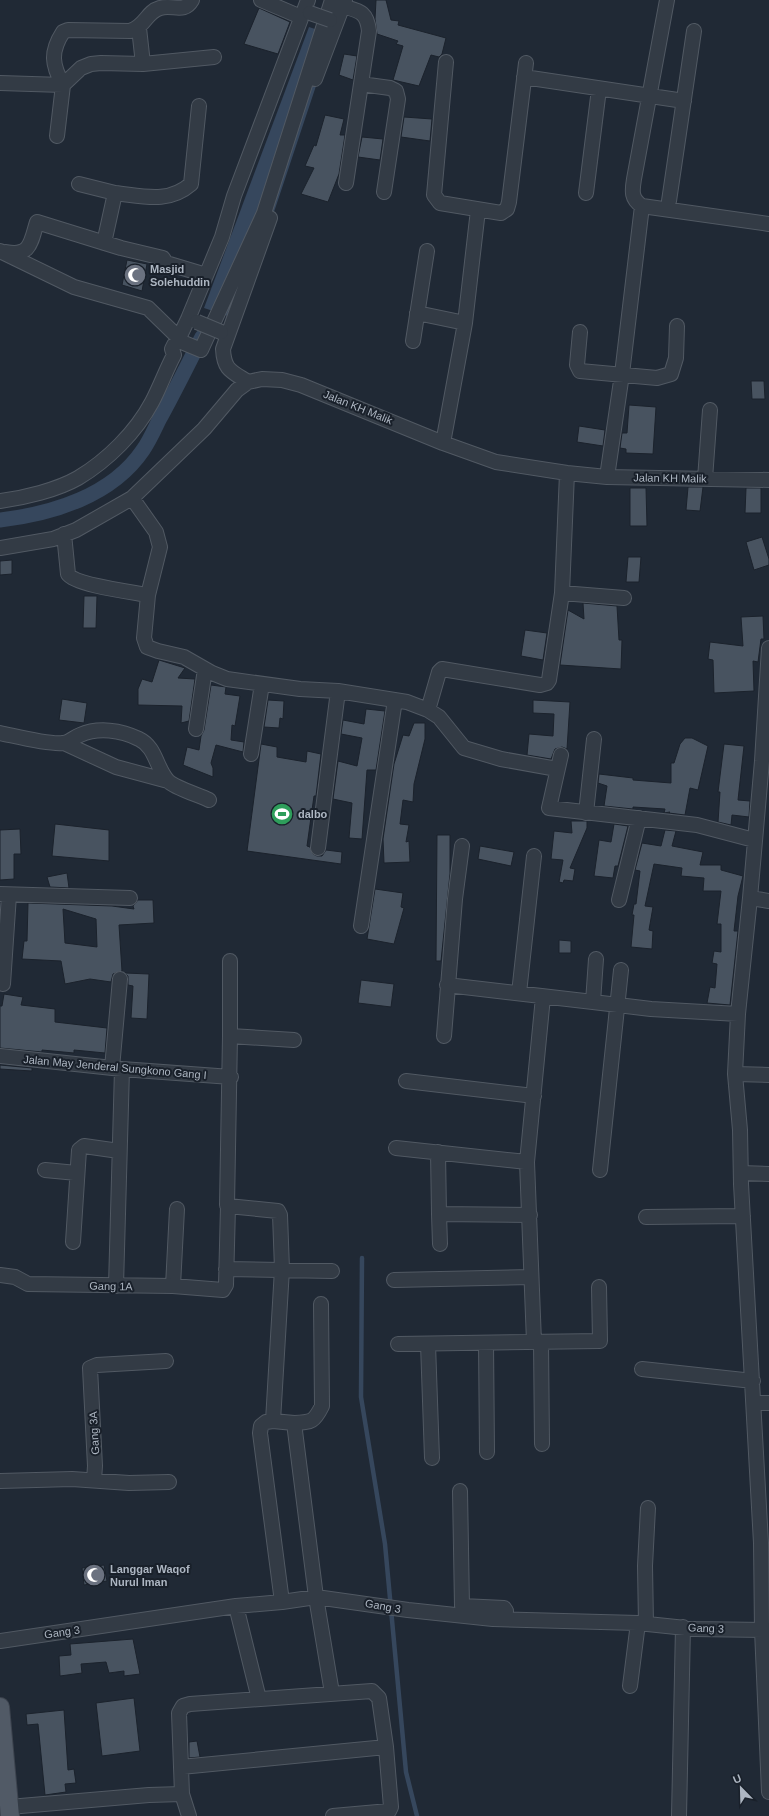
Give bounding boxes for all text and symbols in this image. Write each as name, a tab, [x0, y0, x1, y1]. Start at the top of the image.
mosque icon: Masjid Solehuddin	[122, 262, 148, 288]
place label: Masjid Solehuddin	[150, 263, 210, 288]
street label: Jalan KH Malik	[322, 388, 395, 426]
street label: Jalan KH Malik	[633, 471, 707, 485]
sports icon: dalbo	[269, 801, 295, 827]
place label: dalbo	[298, 808, 328, 820]
street label: Jalan May Jenderal Sungkono Gang I	[23, 1053, 207, 1081]
street label: Gang 1A	[89, 1280, 133, 1292]
street label: Gang 3A	[87, 1410, 101, 1455]
mosque icon: Langgar Waqof Nurul Iman	[81, 1562, 107, 1588]
place label: Langgar Waqof Nurul Iman	[110, 1563, 190, 1588]
street label: Gang 3	[364, 1597, 402, 1615]
street label: Gang 3	[688, 1621, 724, 1635]
street label: Gang 3	[43, 1624, 81, 1640]
north arrow	[721, 1768, 761, 1808]
text: U	[731, 1772, 743, 1786]

